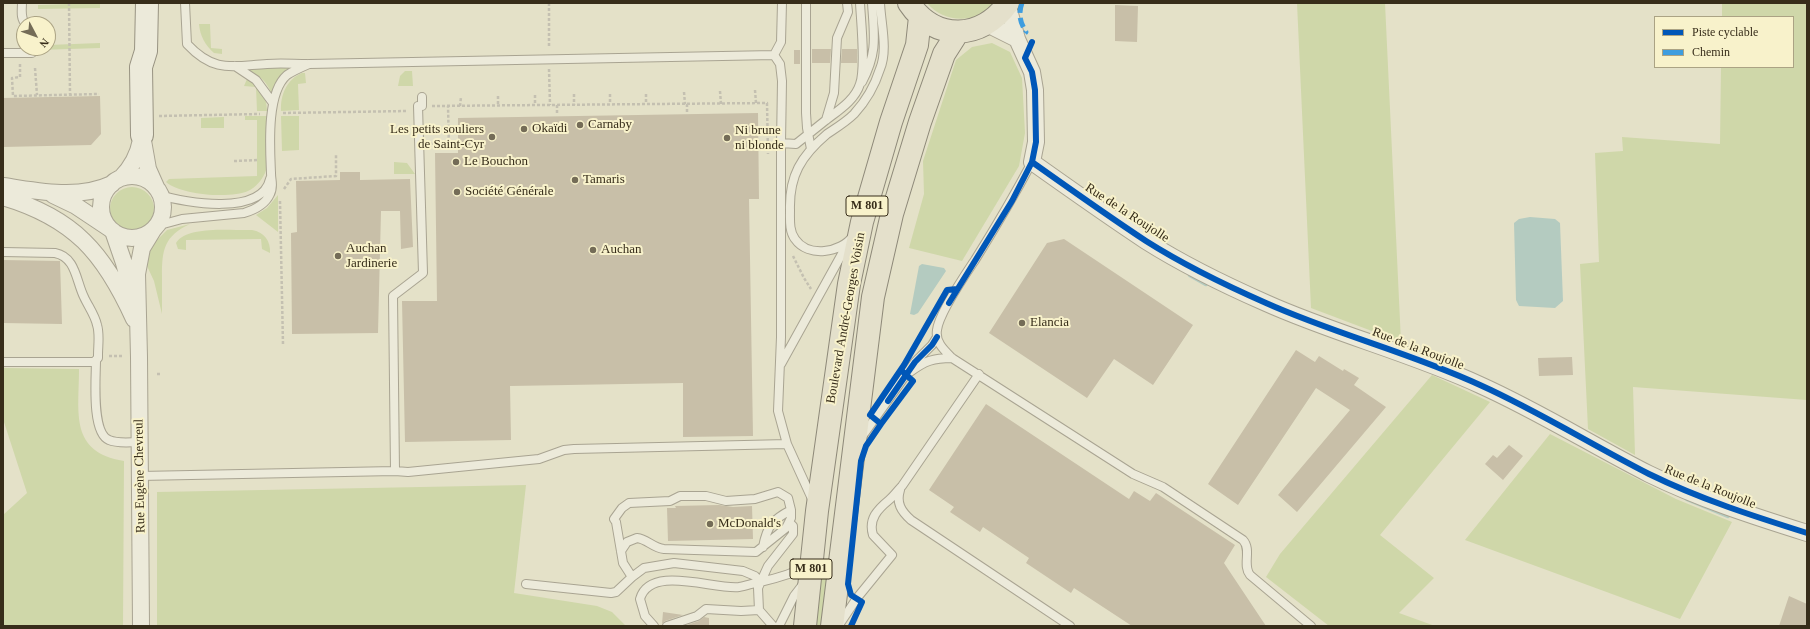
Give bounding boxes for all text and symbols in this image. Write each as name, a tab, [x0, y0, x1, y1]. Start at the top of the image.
north arrow	[16, 16, 56, 56]
legend	[1654, 16, 1794, 68]
text: Piste cyclable	[1692, 25, 1758, 39]
text: N	[37, 36, 51, 50]
text: Chemin	[1692, 45, 1730, 59]
place label: Carnaby	[588, 117, 632, 133]
marker: Carnaby	[575, 120, 585, 130]
place label: Okaïdi	[532, 121, 567, 137]
place label: Les petits souliers de Saint-Cyr	[390, 122, 484, 153]
place label: Ni brune ni blonde	[735, 123, 784, 154]
marker: Okaïdi	[519, 124, 529, 134]
marker: Les petits souliers de Saint-Cyr	[487, 132, 497, 142]
marker: Ni brune ni blonde	[722, 133, 732, 143]
place label: Le Bouchon	[464, 154, 528, 170]
marker: Le Bouchon	[451, 157, 461, 167]
place label: Tamaris	[583, 172, 625, 188]
marker: Tamaris	[570, 175, 580, 185]
street label: Rue de la Roujolle	[1082, 180, 1172, 246]
place label: Société Générale	[465, 184, 553, 200]
marker: Société Générale	[452, 187, 462, 197]
road number: M 801	[846, 196, 888, 216]
street label: Boulevard André-Georges Voisin	[823, 231, 869, 405]
place label: Auchan Jardinerie	[346, 241, 397, 272]
place label: Auchan	[601, 242, 641, 258]
marker: Auchan	[588, 245, 598, 255]
marker: Auchan Jardinerie	[333, 251, 343, 261]
place label: Elancia	[1030, 315, 1069, 331]
marker: Elancia	[1017, 318, 1027, 328]
street label: Rue de la Roujolle	[1370, 324, 1466, 374]
street label: Rue Eugène Chevreul	[131, 419, 149, 533]
street label: Rue de la Roujolle	[1662, 462, 1758, 512]
place label: McDonald's	[718, 516, 781, 532]
marker: McDonald's	[705, 519, 715, 529]
road number: M 801	[790, 559, 832, 579]

